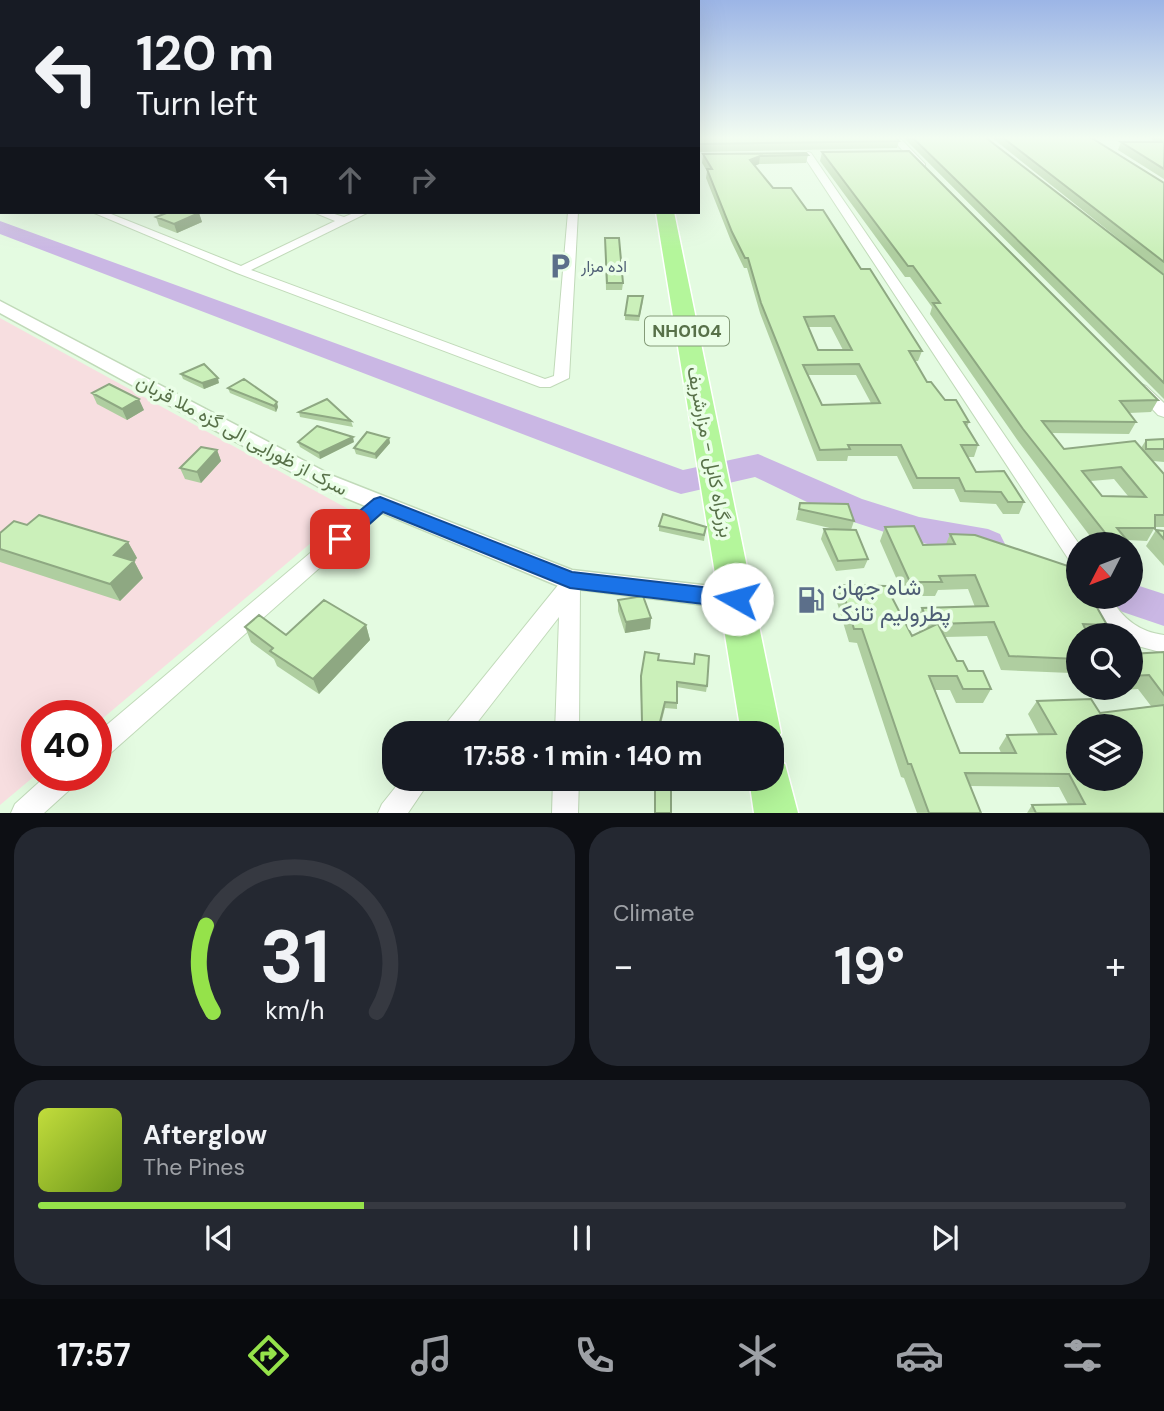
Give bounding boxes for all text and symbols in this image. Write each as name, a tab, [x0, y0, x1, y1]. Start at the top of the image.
text: 120 m	[136, 21, 274, 85]
icon: left	[21, 28, 112, 119]
text: Turn left	[136, 83, 258, 125]
icon: left	[258, 161, 296, 199]
icon: ahead	[331, 161, 369, 199]
icon: right	[404, 161, 442, 199]
parking icon: اده مزار	[545, 251, 575, 281]
place label: اده مزار	[580, 256, 627, 277]
road number: NH0104	[645, 316, 729, 346]
street label: بزرگراه کابل - مزارشریف	[681, 364, 739, 540]
street label: سرک از ظورایی الی گزه ملا قربان	[132, 369, 352, 501]
pin	[310, 509, 370, 569]
icon: arrive	[321, 520, 359, 558]
north arrow	[1066, 532, 1143, 609]
map controls	[1066, 532, 1143, 791]
position arrow	[700, 562, 774, 636]
place label: شاه جهان پطرولیم تانک	[832, 572, 951, 629]
fuel station icon: شاه جهان پطرولیم تانک	[796, 585, 826, 615]
button: search	[1066, 623, 1143, 700]
speed limit sign: 40	[21, 700, 112, 791]
button: layers	[1066, 714, 1143, 791]
text: 17:58 · 1 min · 140 m	[464, 739, 702, 773]
text: Climate	[613, 898, 695, 928]
text: 31	[260, 911, 329, 1006]
text: 19°	[834, 932, 905, 1000]
text: −	[613, 941, 634, 991]
text: +	[1105, 941, 1126, 991]
text: km/h	[265, 994, 324, 1027]
text: Afterglow	[143, 1118, 267, 1152]
text: The Pines	[143, 1152, 245, 1182]
icon: previous	[200, 1219, 238, 1257]
icon: pause	[563, 1219, 601, 1257]
icon: next	[926, 1219, 964, 1257]
icon: directions	[244, 1331, 293, 1380]
icon: music	[407, 1331, 456, 1380]
icon: phone	[570, 1331, 619, 1380]
icon: climate	[733, 1331, 782, 1380]
icon: car	[895, 1331, 944, 1380]
icon: filters	[1058, 1331, 1107, 1380]
text: 17:57	[57, 1334, 131, 1376]

